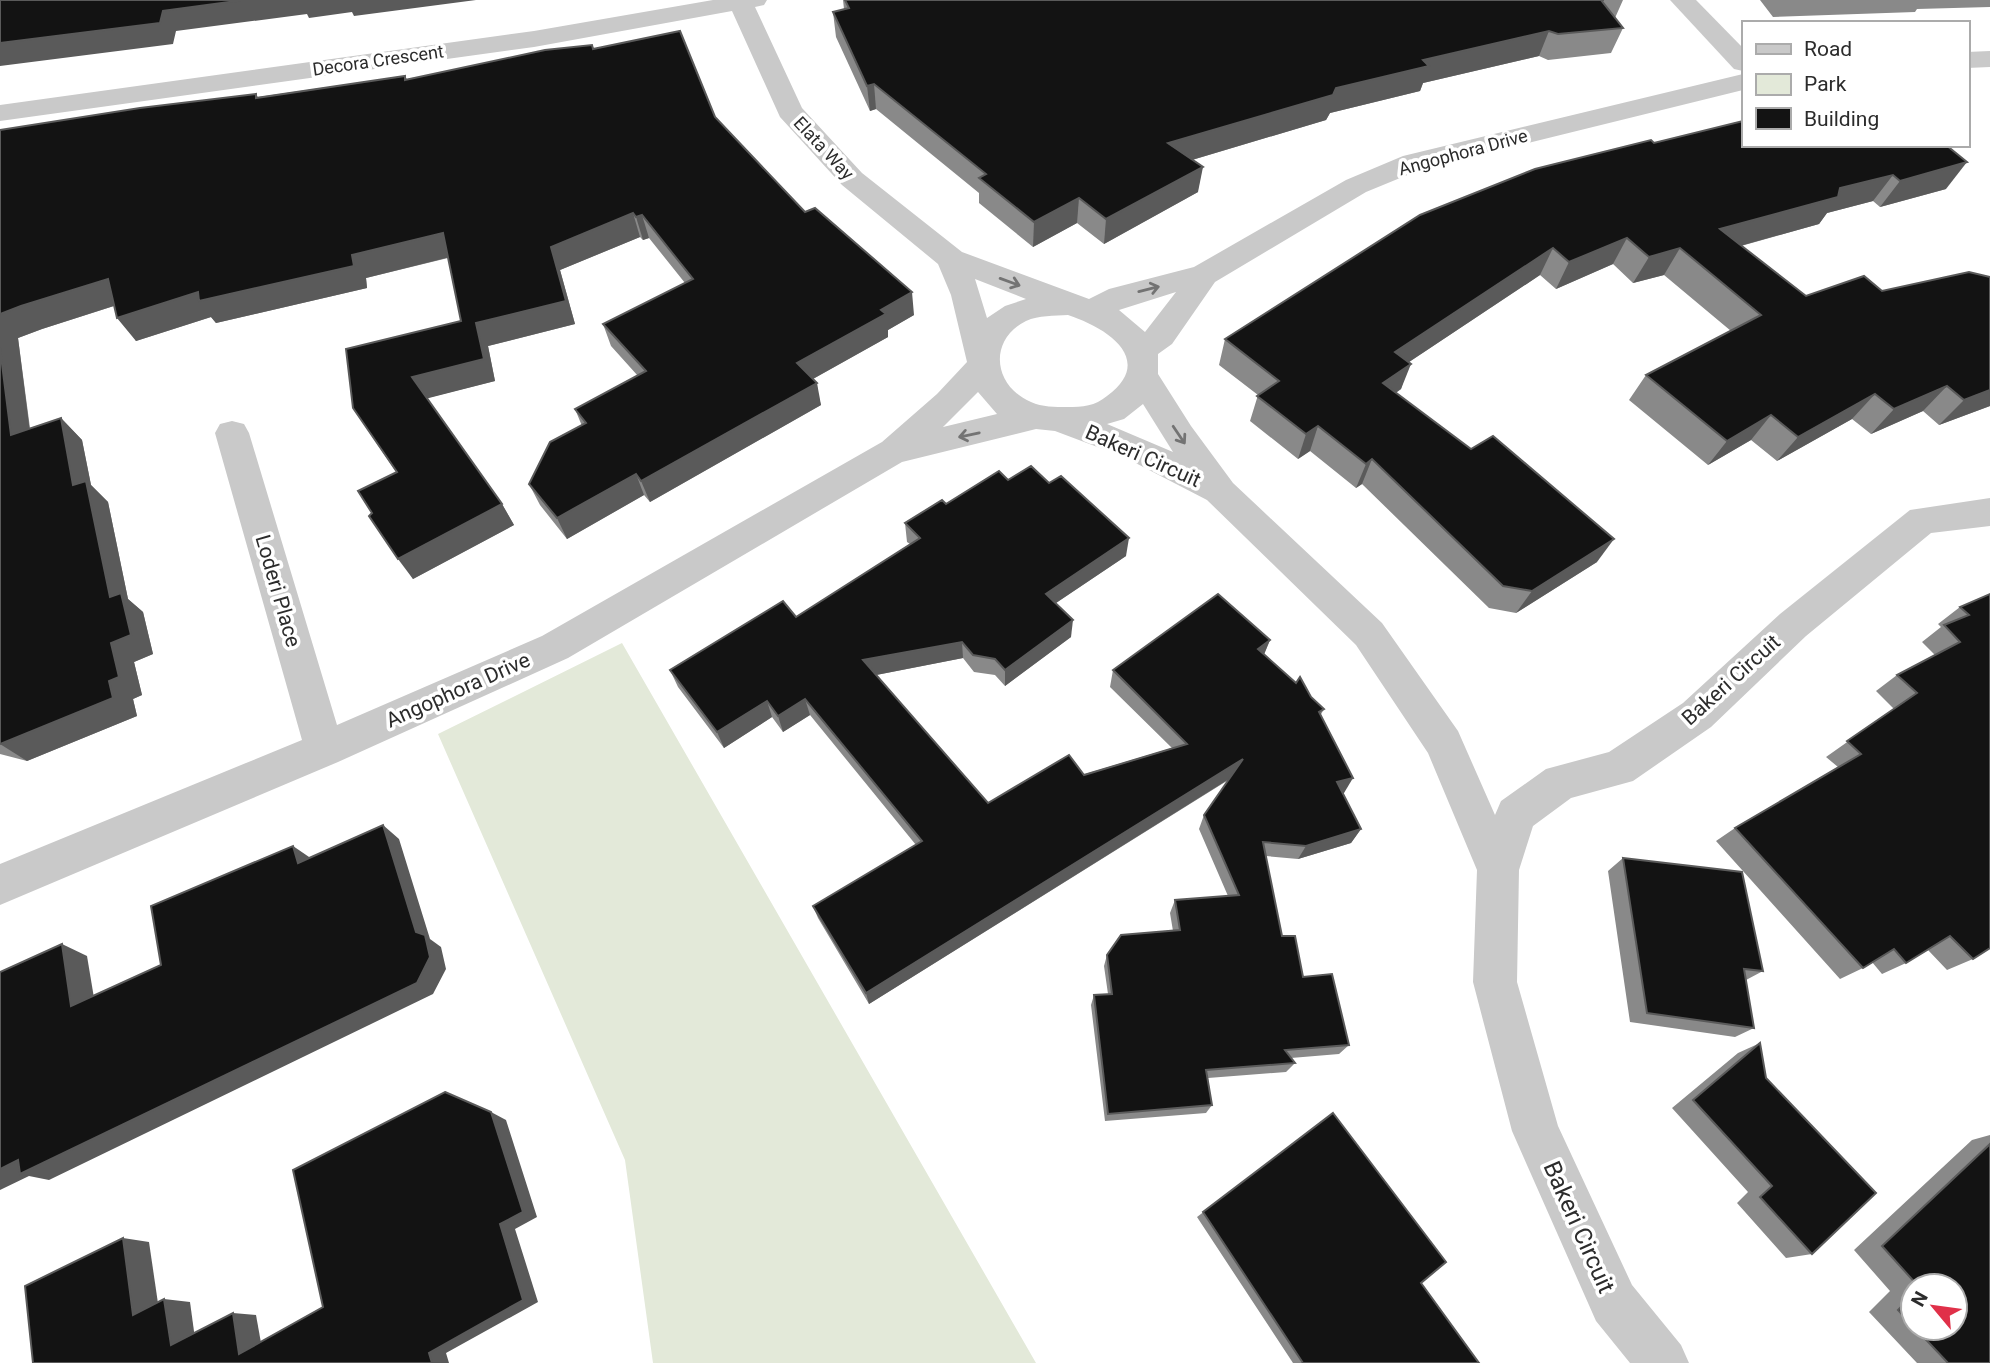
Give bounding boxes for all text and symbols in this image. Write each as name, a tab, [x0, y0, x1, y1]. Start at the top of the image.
legend	[1742, 21, 1969, 147]
text: Road	[1804, 37, 1852, 61]
street label: Decora Crescent	[311, 40, 445, 80]
text: Park	[1804, 72, 1847, 96]
text: Building	[1804, 107, 1879, 131]
street label: Elata Way	[790, 112, 859, 184]
street label: Angophora Drive	[1396, 125, 1530, 179]
one-way arrow	[998, 277, 1020, 290]
one-way arrow	[1137, 282, 1160, 295]
street label: Bakeri Circuit	[1082, 420, 1205, 492]
one-way arrow	[1172, 425, 1186, 444]
one-way arrow	[958, 429, 981, 443]
street label: Loderi Place	[251, 532, 305, 650]
street label: Bakeri Circuit	[1677, 630, 1785, 730]
street label: Angophora Drive	[382, 648, 534, 732]
street label: Bakeri Circuit	[1537, 1157, 1621, 1297]
north arrow	[1899, 1272, 1969, 1342]
text: N	[1906, 1288, 1933, 1310]

